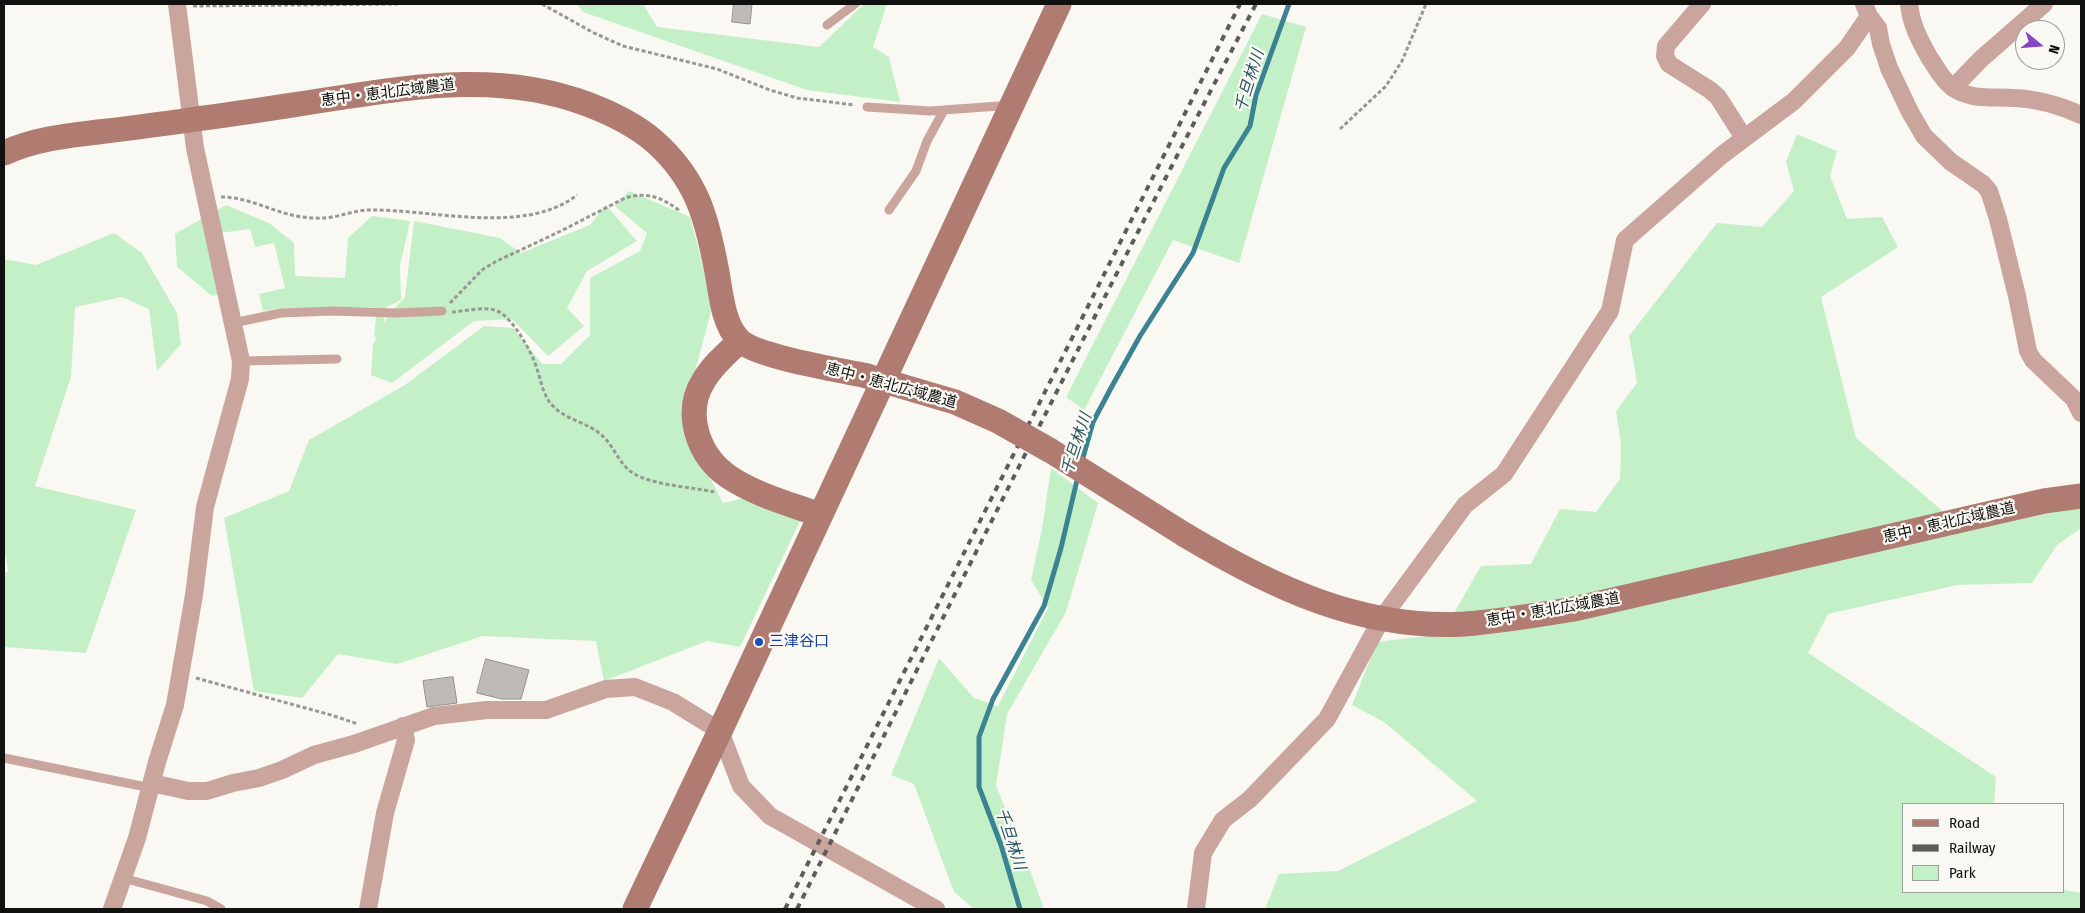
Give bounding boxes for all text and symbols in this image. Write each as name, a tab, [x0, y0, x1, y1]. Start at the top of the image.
north arrow	[2015, 20, 2065, 70]
text: N	[2045, 43, 2063, 56]
water label: 千旦林川	[1231, 48, 1269, 114]
street label: 恵中・恵北広域農道	[320, 76, 456, 110]
street label: 恵中・恵北広域農道	[823, 360, 959, 412]
water label: 千旦林川	[1058, 411, 1096, 477]
street label: 恵中・恵北広域農道	[1881, 499, 2017, 547]
street label: 恵中・恵北広域農道	[1485, 589, 1621, 631]
place label: 三津谷口	[769, 633, 829, 651]
marker: 三津谷口	[753, 636, 765, 648]
legend	[1902, 803, 2065, 893]
water label: 千旦林川	[991, 806, 1029, 872]
text: Road	[1949, 814, 1980, 832]
text: Railway	[1949, 839, 1996, 857]
text: Park	[1949, 864, 1976, 882]

